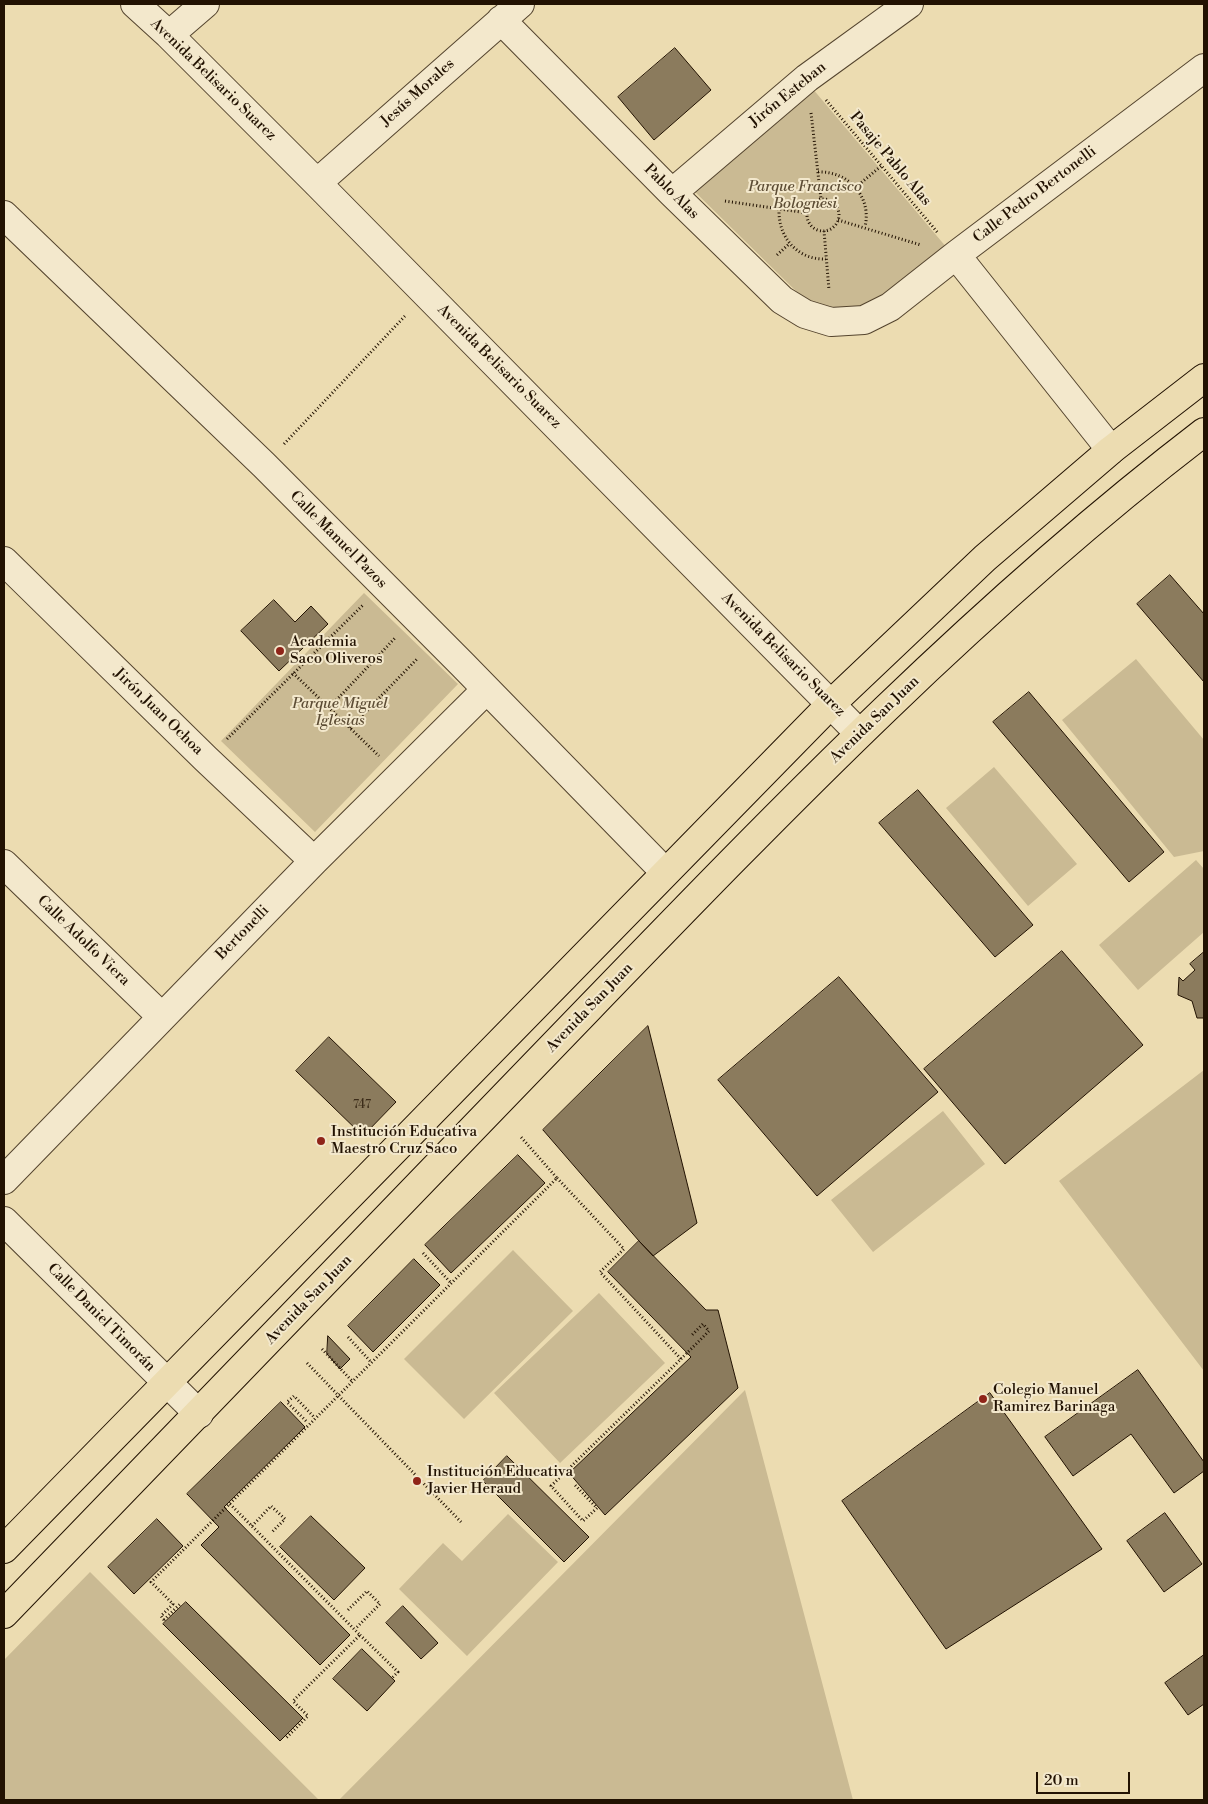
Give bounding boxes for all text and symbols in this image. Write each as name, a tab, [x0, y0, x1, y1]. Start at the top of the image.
street label: Avenida Belisario Suarez	[146, 15, 280, 145]
street label: Jesús Morales	[377, 55, 459, 131]
street label: Jirón Esteban	[746, 59, 830, 131]
street label: Pasaje Pablo Alas	[845, 108, 935, 210]
street label: Calle Pedro Bertonelli	[970, 143, 1100, 247]
street label: Pablo Alas	[640, 161, 702, 223]
park label: Parque Francisco Bolognesi	[748, 178, 862, 213]
street label: Avenida Belisario Suarez	[433, 301, 565, 433]
street label: Calle Manuel Pazos	[286, 488, 390, 592]
street label: Avenida Belisario Suarez	[717, 589, 849, 721]
place label: Academia Saco Oliveros	[290, 633, 383, 668]
marker: Academia Saco Oliveros	[274, 645, 286, 657]
street label: Jirón Juan Ochoa	[110, 665, 206, 759]
street label: Avenida San Juan	[827, 673, 923, 767]
park label: Parque Miguel Iglesias	[292, 695, 388, 730]
street label: Calle Adolfo Viera	[33, 892, 133, 990]
street label: Bertonelli	[213, 902, 273, 964]
street label: Avenida San Juan	[543, 960, 637, 1056]
house number: 747	[353, 1098, 371, 1112]
place label: Institución Educativa Maestro Cruz Saco	[331, 1123, 477, 1158]
marker: Institución Educativa Maestro Cruz Saco	[315, 1135, 327, 1147]
street label: Avenida San Juan	[262, 1252, 356, 1348]
street label: Calle Daniel Timorán	[43, 1260, 159, 1376]
place label: Colegio Manuel Ramirez Barinaga	[993, 1381, 1115, 1416]
marker: Colegio Manuel Ramirez Barinaga	[977, 1393, 989, 1405]
place label: Institución Educativa Javier Heraud	[427, 1463, 573, 1498]
marker: Institución Educativa Javier Heraud	[411, 1475, 423, 1487]
scale bar	[1038, 1762, 1132, 1794]
text: 20 m	[1044, 1771, 1079, 1790]

